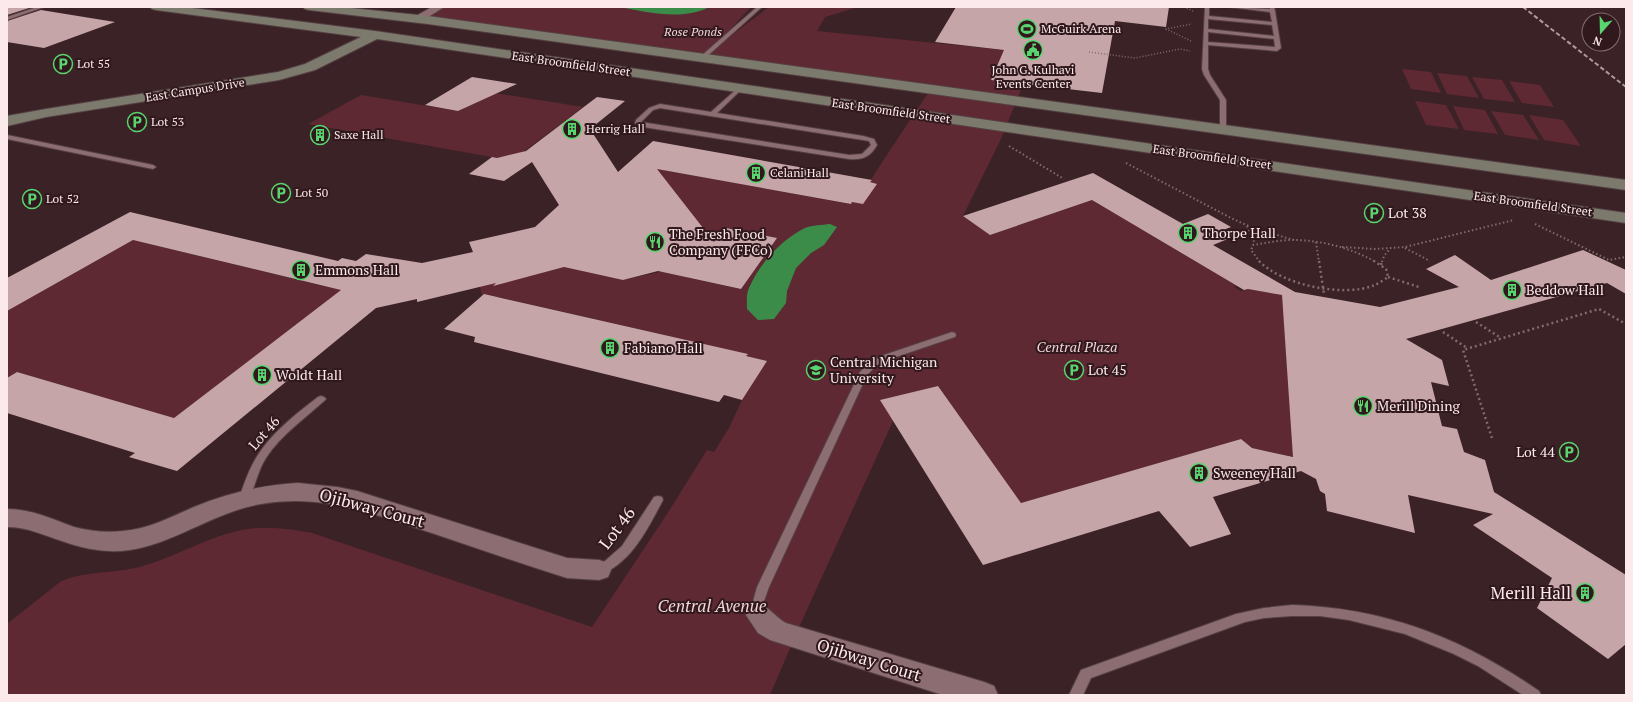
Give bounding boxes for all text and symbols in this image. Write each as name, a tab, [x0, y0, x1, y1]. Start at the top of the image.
north arrow	[1581, 12, 1621, 52]
sports icon: McGuirk Arena	[1016, 18, 1038, 40]
place label: McGuirk Arena	[1041, 21, 1121, 36]
park label: Rose Ponds	[663, 24, 722, 39]
text: N	[1591, 33, 1604, 49]
public building icon: John G. Kulhavi Events Center	[1022, 39, 1044, 61]
street label: East Broomfield Street	[511, 48, 632, 79]
parking icon: Lot 55	[52, 53, 74, 75]
place label: Lot 55	[77, 56, 110, 71]
place label: John G. Kulhavi Events Center	[992, 62, 1075, 91]
street label: East Campus Drive	[144, 74, 246, 105]
street label: East Broomfield Street	[831, 95, 952, 126]
parking icon: Lot 53	[126, 111, 148, 133]
place label: Lot 53	[151, 114, 184, 129]
building icon: Herrig Hall	[561, 118, 583, 140]
place label: Herrig Hall	[586, 121, 645, 136]
building icon: Saxe Hall	[309, 124, 331, 146]
place label: Saxe Hall	[334, 127, 384, 142]
street label: East Broomfield Street	[1152, 141, 1273, 172]
building icon: Celani Hall	[745, 162, 767, 184]
place label: Celani Hall	[770, 165, 829, 180]
parking icon: Lot 50	[270, 182, 292, 204]
place label: Lot 50	[295, 185, 328, 200]
parking icon: Lot 52	[21, 188, 43, 210]
street label: East Broomfield Street	[1473, 188, 1594, 219]
place label: Lot 52	[46, 191, 79, 206]
parking icon: Lot 38	[1363, 202, 1385, 224]
place label: Lot 38	[1388, 203, 1427, 222]
building icon: Thorpe Hall	[1177, 222, 1199, 244]
place label: Thorpe Hall	[1202, 223, 1276, 242]
place label: The Fresh Food Company (FFCo)	[669, 224, 773, 259]
restaurant icon: The Fresh Food Company (FFCo)	[644, 231, 666, 253]
building icon: Emmons Hall	[290, 259, 312, 281]
place label: Emmons Hall	[315, 260, 399, 279]
building icon: Beddow Hall	[1501, 279, 1523, 301]
place label: Beddow Hall	[1526, 280, 1604, 299]
building icon: Fabiano Hall	[599, 337, 621, 359]
park label: Central Plaza	[1037, 337, 1117, 356]
place label: Fabiano Hall	[624, 338, 703, 357]
place label: Central Michigan University	[830, 352, 938, 387]
school or university icon: Central Michigan University	[805, 359, 827, 381]
parking icon: Lot 45	[1063, 359, 1085, 381]
place label: Lot 45	[1088, 360, 1127, 379]
building icon: Woldt Hall	[251, 364, 273, 386]
place label: Woldt Hall	[276, 365, 342, 384]
restaurant icon: Merill Dining	[1352, 395, 1374, 417]
place label: Merill Dining	[1377, 396, 1461, 415]
street label: Lot 46	[244, 411, 284, 454]
parking icon: Lot 44	[1558, 441, 1580, 463]
place label: Lot 44	[1516, 442, 1556, 461]
building icon: Sweeney Hall	[1188, 462, 1210, 484]
place label: Sweeney Hall	[1213, 463, 1296, 482]
street label: Ojibway Court	[317, 482, 428, 533]
street label: Lot 46	[593, 502, 640, 553]
place label: Merill Hall	[1491, 581, 1571, 604]
building icon: Merill Hall	[1574, 582, 1596, 604]
park label: Central Avenue	[657, 594, 767, 617]
street label: Ojibway Court	[814, 633, 925, 686]

